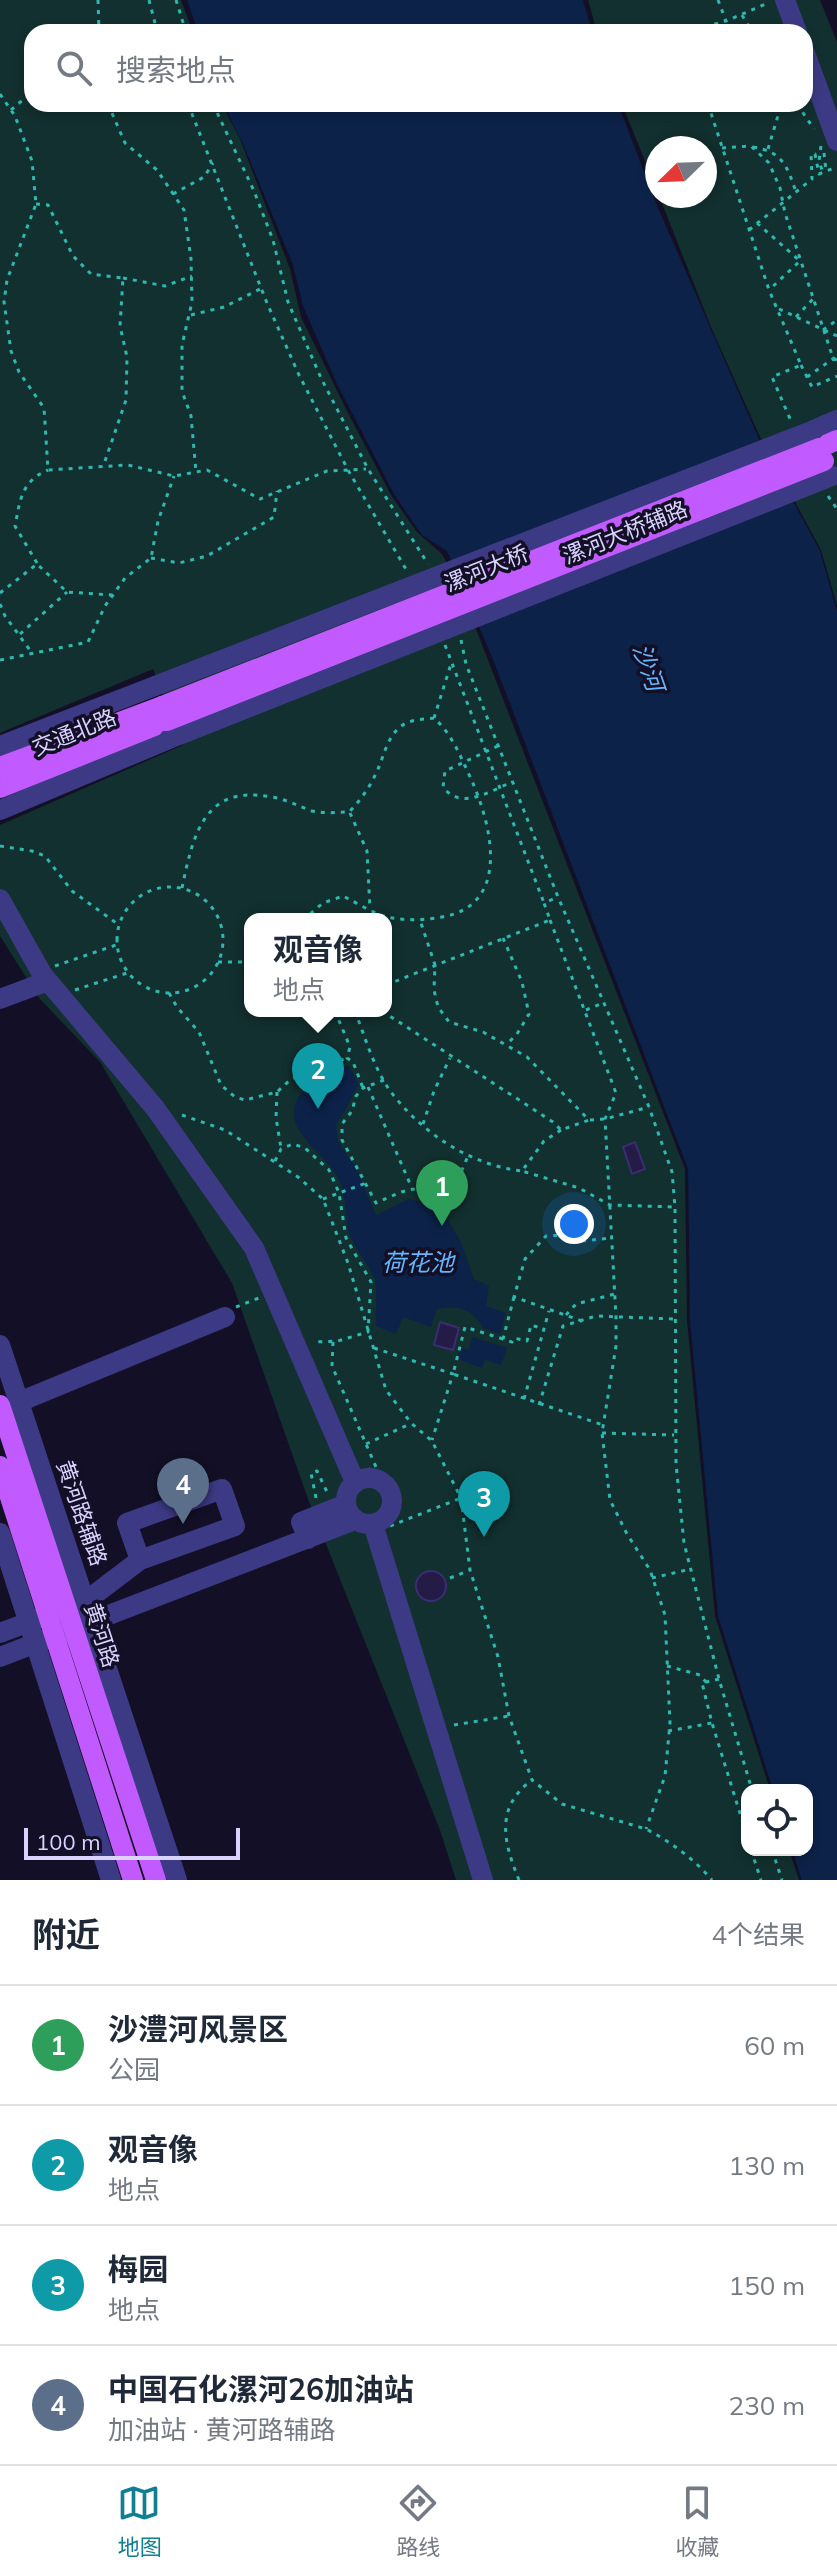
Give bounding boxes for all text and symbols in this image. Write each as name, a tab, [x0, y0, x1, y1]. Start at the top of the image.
search box	[24, 24, 813, 112]
icon: search	[52, 46, 96, 90]
text: 搜索地点	[116, 51, 236, 89]
north arrow	[645, 136, 717, 208]
street label: 漯河大桥辅路	[559, 494, 691, 570]
street label: 漯河大桥	[440, 539, 532, 597]
water label: 沙河	[627, 639, 672, 698]
street label: 交通北路	[28, 703, 120, 761]
popup	[244, 913, 392, 1017]
text: 观音像	[273, 930, 363, 968]
text: 地点	[273, 973, 325, 1006]
pin: 2	[292, 1043, 344, 1109]
pin: 1	[416, 1160, 468, 1226]
your location	[554, 1204, 594, 1244]
water label: 荷花池	[382, 1247, 456, 1277]
street label: 黄河路辅路	[51, 1456, 113, 1570]
pin: 4	[157, 1458, 209, 1524]
pin: 3	[458, 1471, 510, 1537]
street label: 黄河路	[78, 1599, 126, 1671]
map controls	[741, 1784, 813, 1856]
button: locate	[741, 1784, 813, 1856]
scale bar	[24, 1824, 240, 1860]
text: 100 m	[36, 1828, 101, 1856]
text: 附近	[32, 1913, 100, 1956]
text: 4个结果	[711, 1918, 805, 1951]
text: 沙澧河风景区	[108, 2010, 288, 2048]
text: 1	[50, 2029, 66, 2062]
text: 60 m	[744, 2029, 805, 2062]
text: 公园	[108, 2053, 160, 2086]
text: 观音像	[108, 2130, 198, 2168]
text: 2	[50, 2149, 66, 2182]
text: 130 m	[729, 2149, 805, 2182]
text: 地点	[108, 2173, 160, 2206]
text: 梅园	[108, 2250, 168, 2288]
text: 3	[50, 2269, 66, 2302]
text: 150 m	[729, 2269, 805, 2302]
text: 地点	[108, 2293, 160, 2326]
text: 中国石化漯河26加油站	[108, 2370, 414, 2408]
text: 4	[50, 2389, 66, 2422]
text: 230 m	[729, 2389, 805, 2422]
text: 加油站 · 黄河路辅路	[108, 2413, 336, 2446]
tab: 地图	[117, 2481, 162, 2561]
tab: 路线	[396, 2481, 441, 2561]
tab: 收藏	[675, 2481, 720, 2561]

